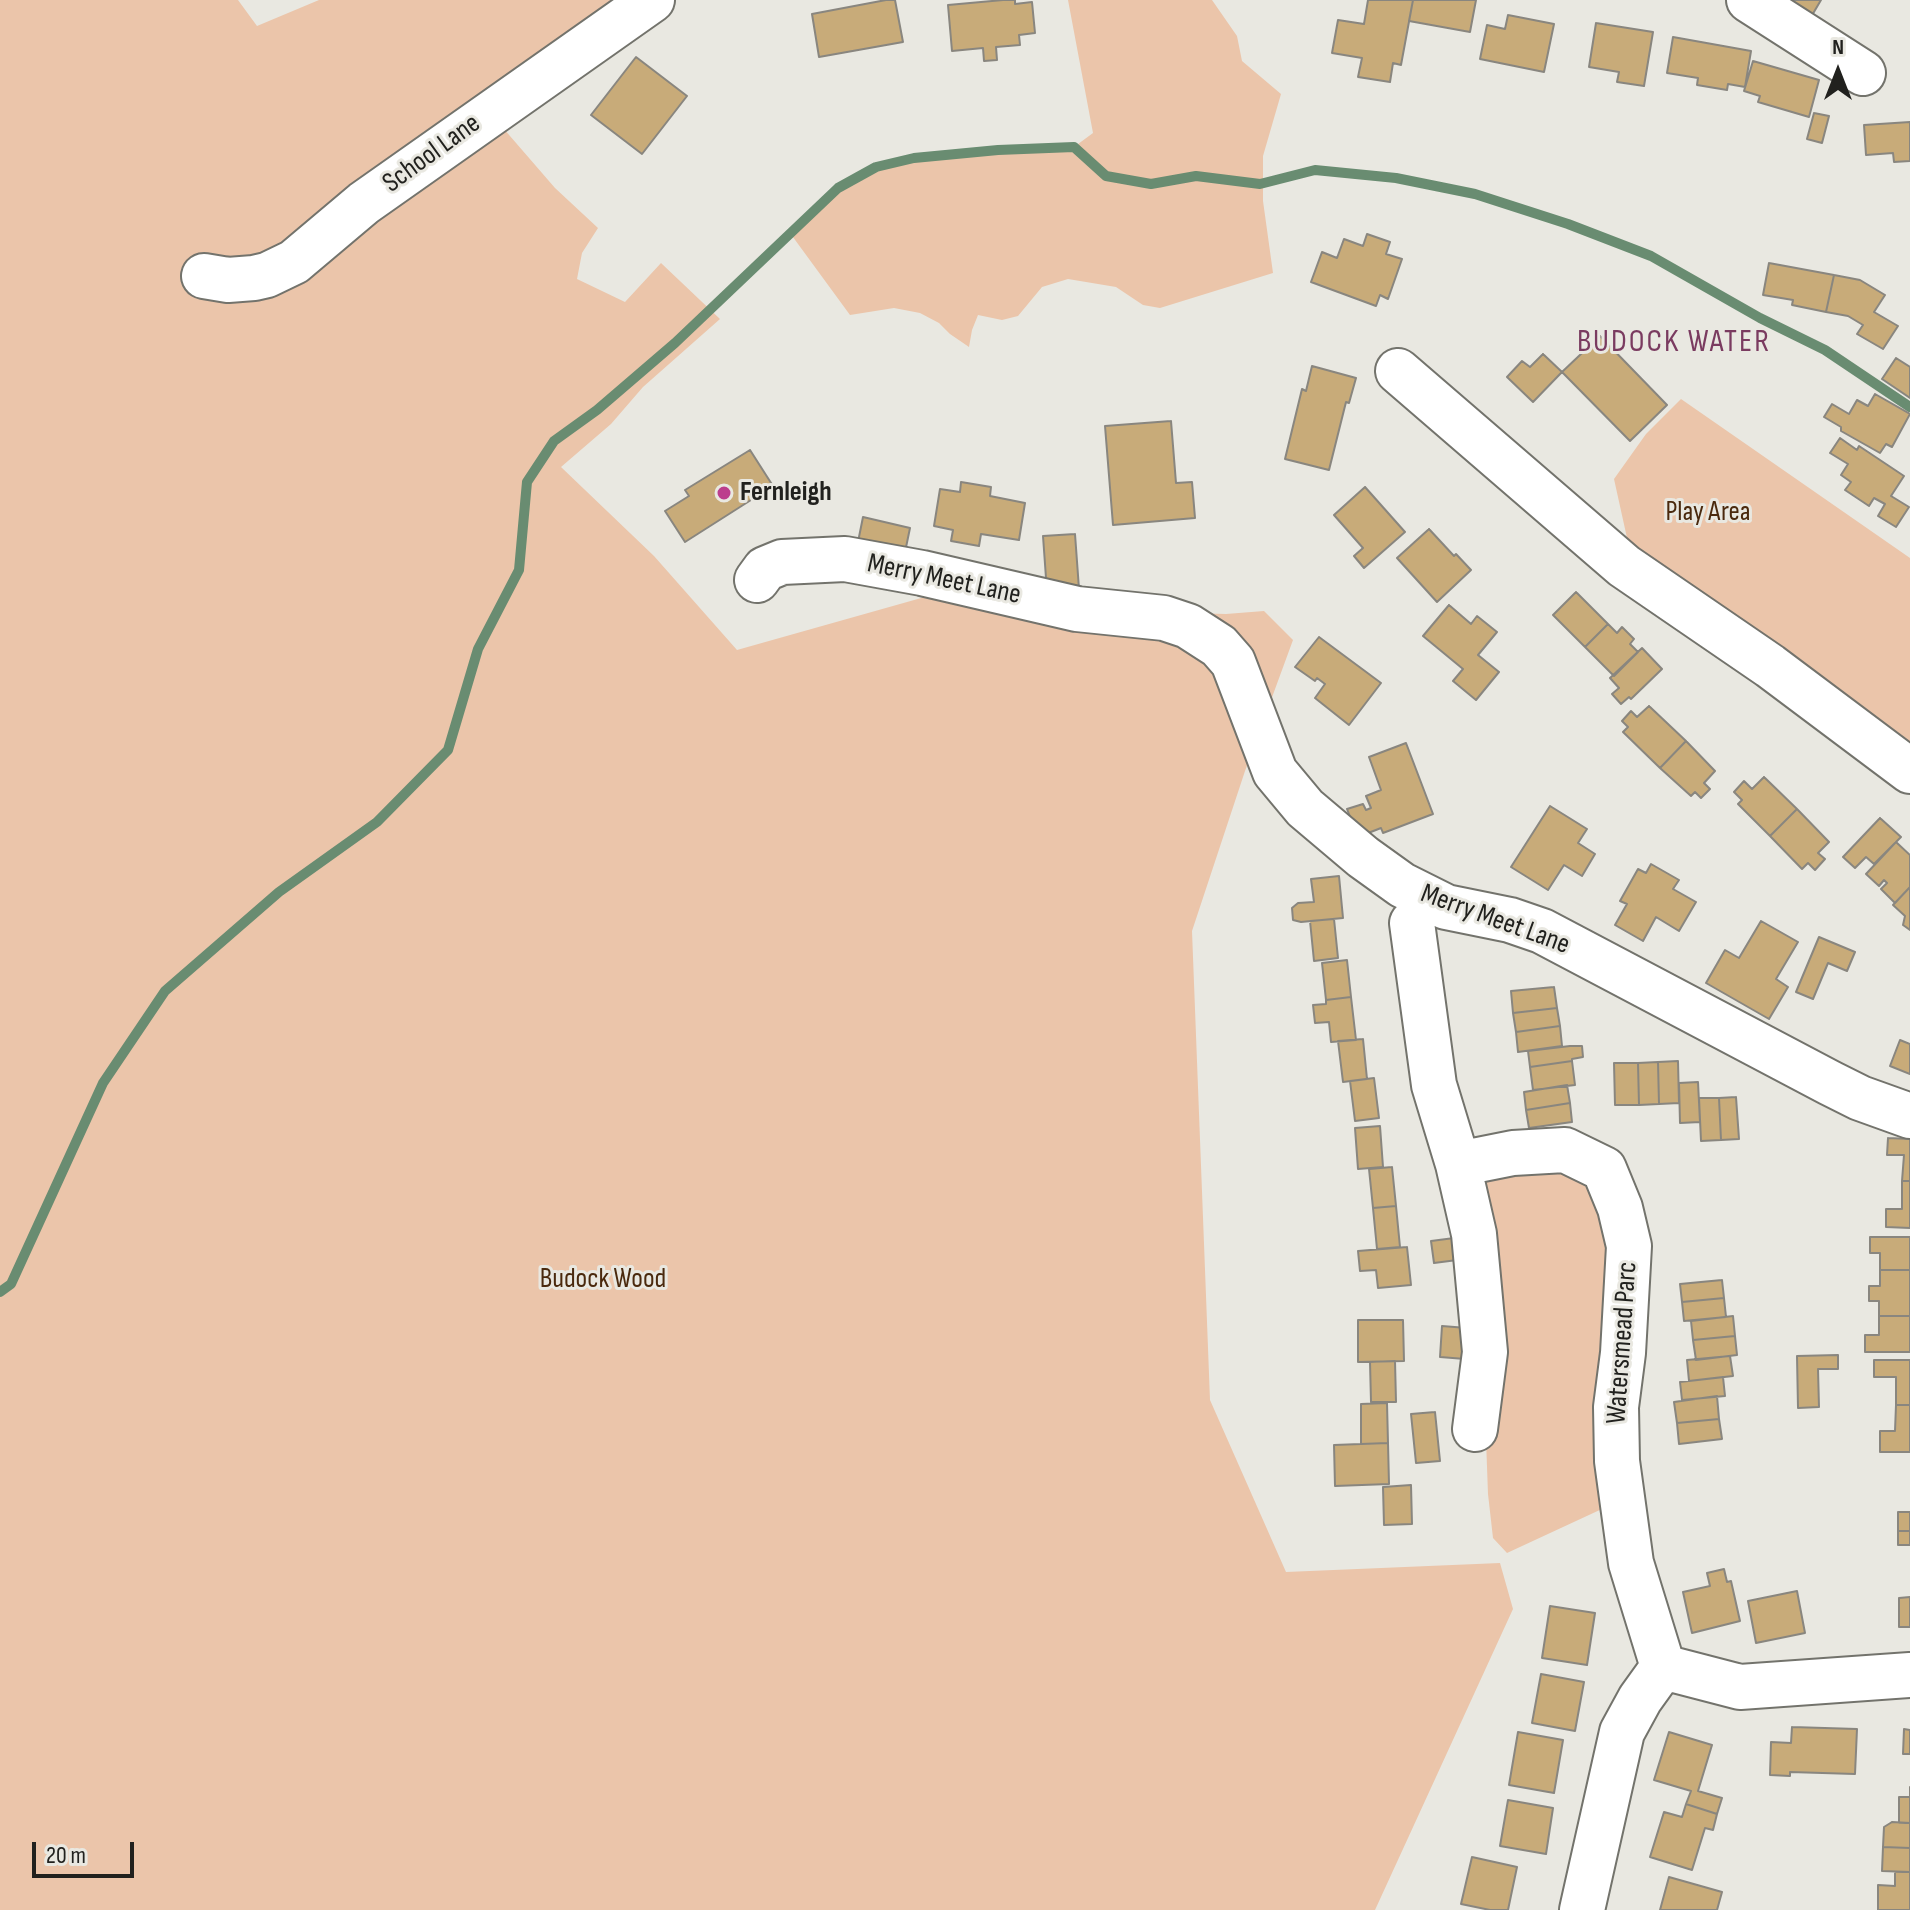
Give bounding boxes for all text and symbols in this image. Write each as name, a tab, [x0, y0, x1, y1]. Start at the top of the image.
north arrow	[1798, 32, 1878, 112]
text: N	[1832, 34, 1844, 61]
street label: School Lane	[377, 107, 487, 201]
district label: BUDOCK WATER	[1577, 324, 1771, 362]
place label: Fernleigh	[740, 476, 832, 510]
marker: Fernleigh	[715, 484, 733, 502]
park label: Play Area	[1665, 496, 1751, 530]
street label: Merry Meet Lane	[864, 547, 1024, 613]
street label: Merry Meet Lane	[1416, 878, 1574, 962]
street label: Watersmead Parc	[1601, 1261, 1645, 1425]
park label: Budock Wood	[540, 1263, 666, 1297]
scale bar	[36, 1826, 138, 1876]
text: 20 m	[46, 1841, 86, 1870]

